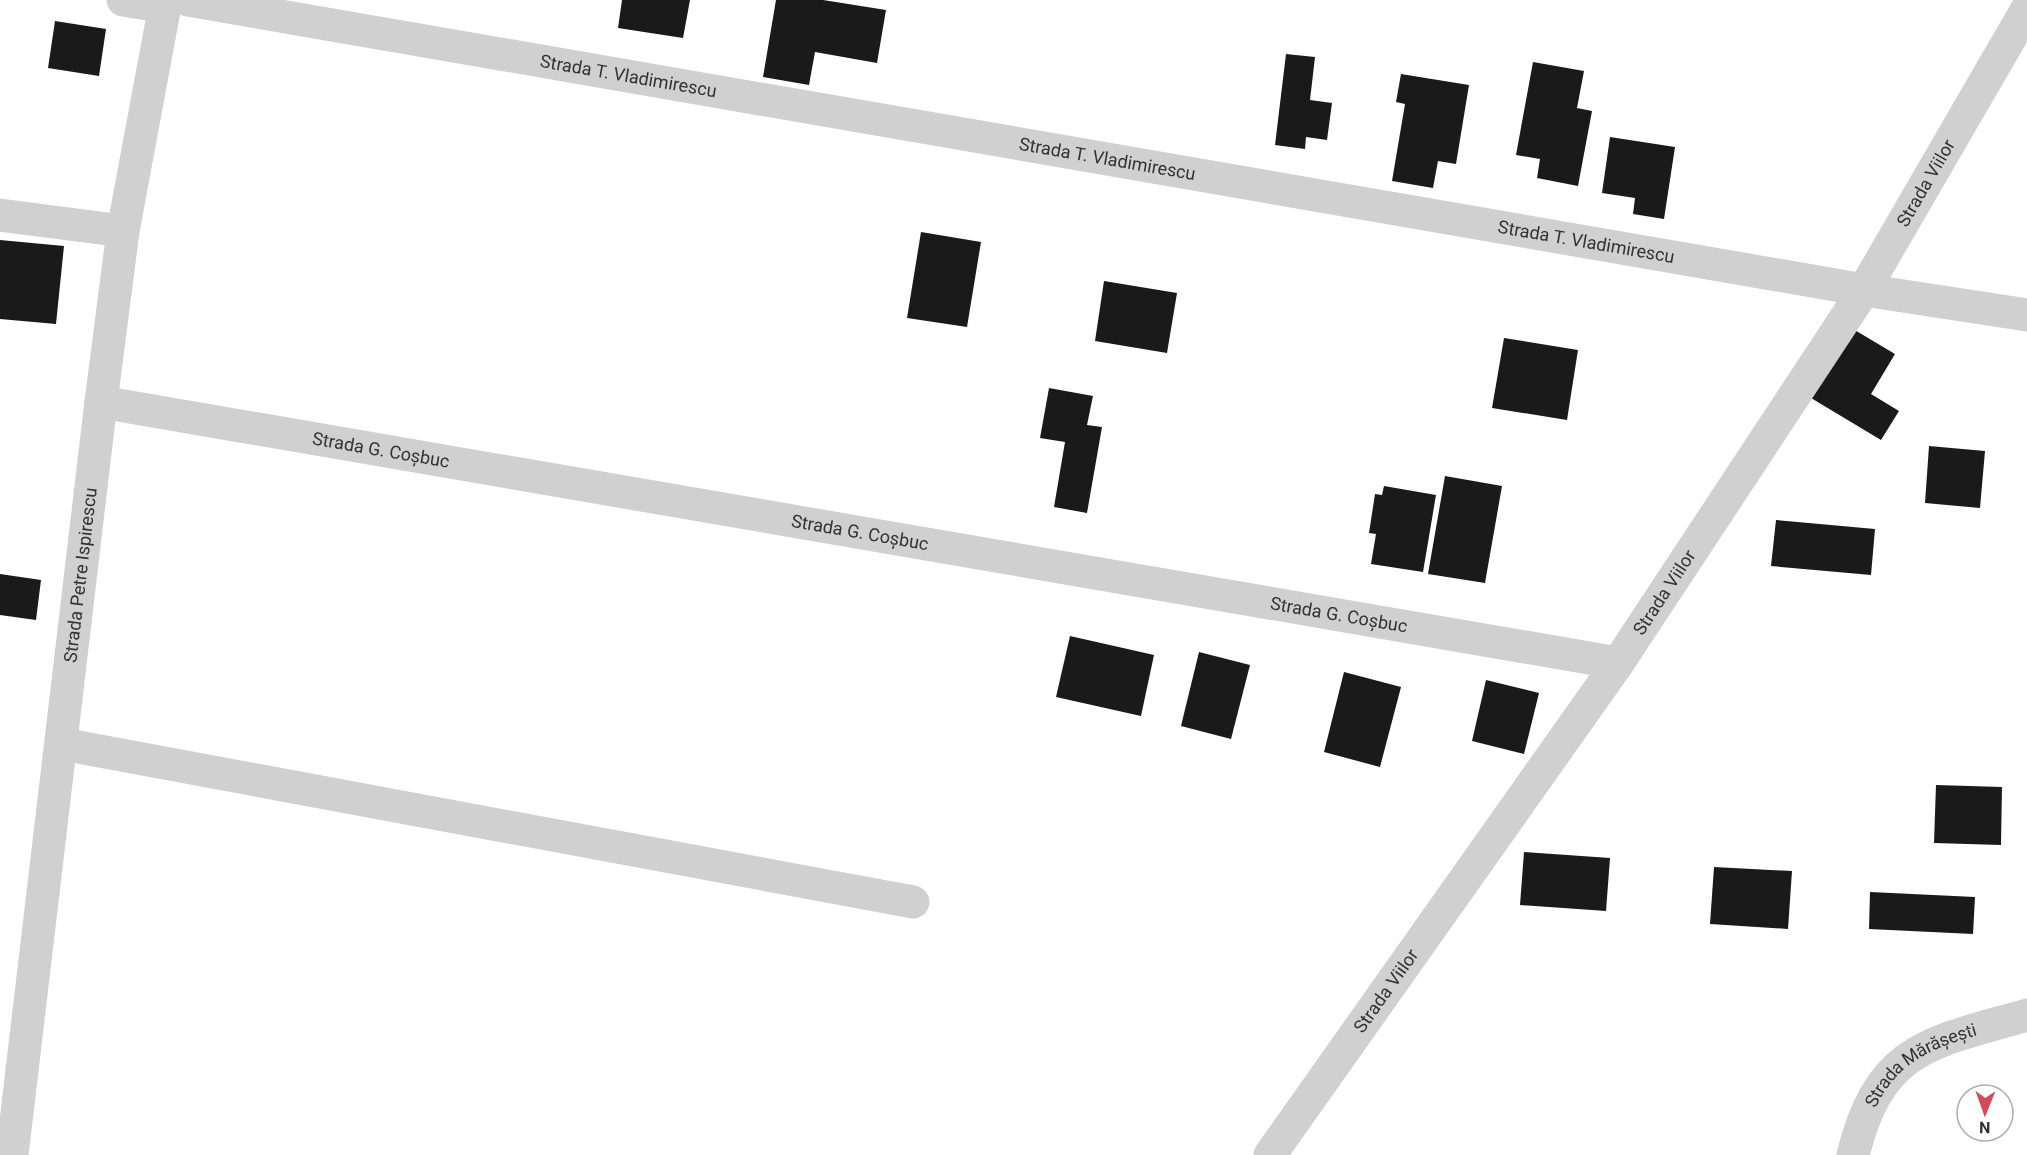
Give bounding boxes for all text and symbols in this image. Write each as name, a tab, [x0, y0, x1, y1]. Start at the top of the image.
street label: Strada T. Vladimirescu	[539, 50, 718, 101]
street label: Strada T. Vladimirescu	[1018, 133, 1197, 184]
street label: Strada Viilor	[1892, 135, 1959, 230]
street label: Strada T. Vladimirescu	[1496, 216, 1676, 267]
street label: Strada G. Coșbuc	[311, 428, 451, 472]
street label: Strada Petre Ispirescu	[59, 486, 101, 664]
street label: Strada G. Coșbuc	[790, 510, 930, 554]
street label: Strada Viilor	[1628, 546, 1700, 639]
street label: Strada G. Coșbuc	[1269, 592, 1409, 637]
street label: Strada Viilor	[1349, 945, 1422, 1037]
street label: Strada Mărășești	[1860, 1019, 1979, 1110]
north arrow	[1955, 1083, 2015, 1143]
text: N	[1979, 1118, 1991, 1137]

